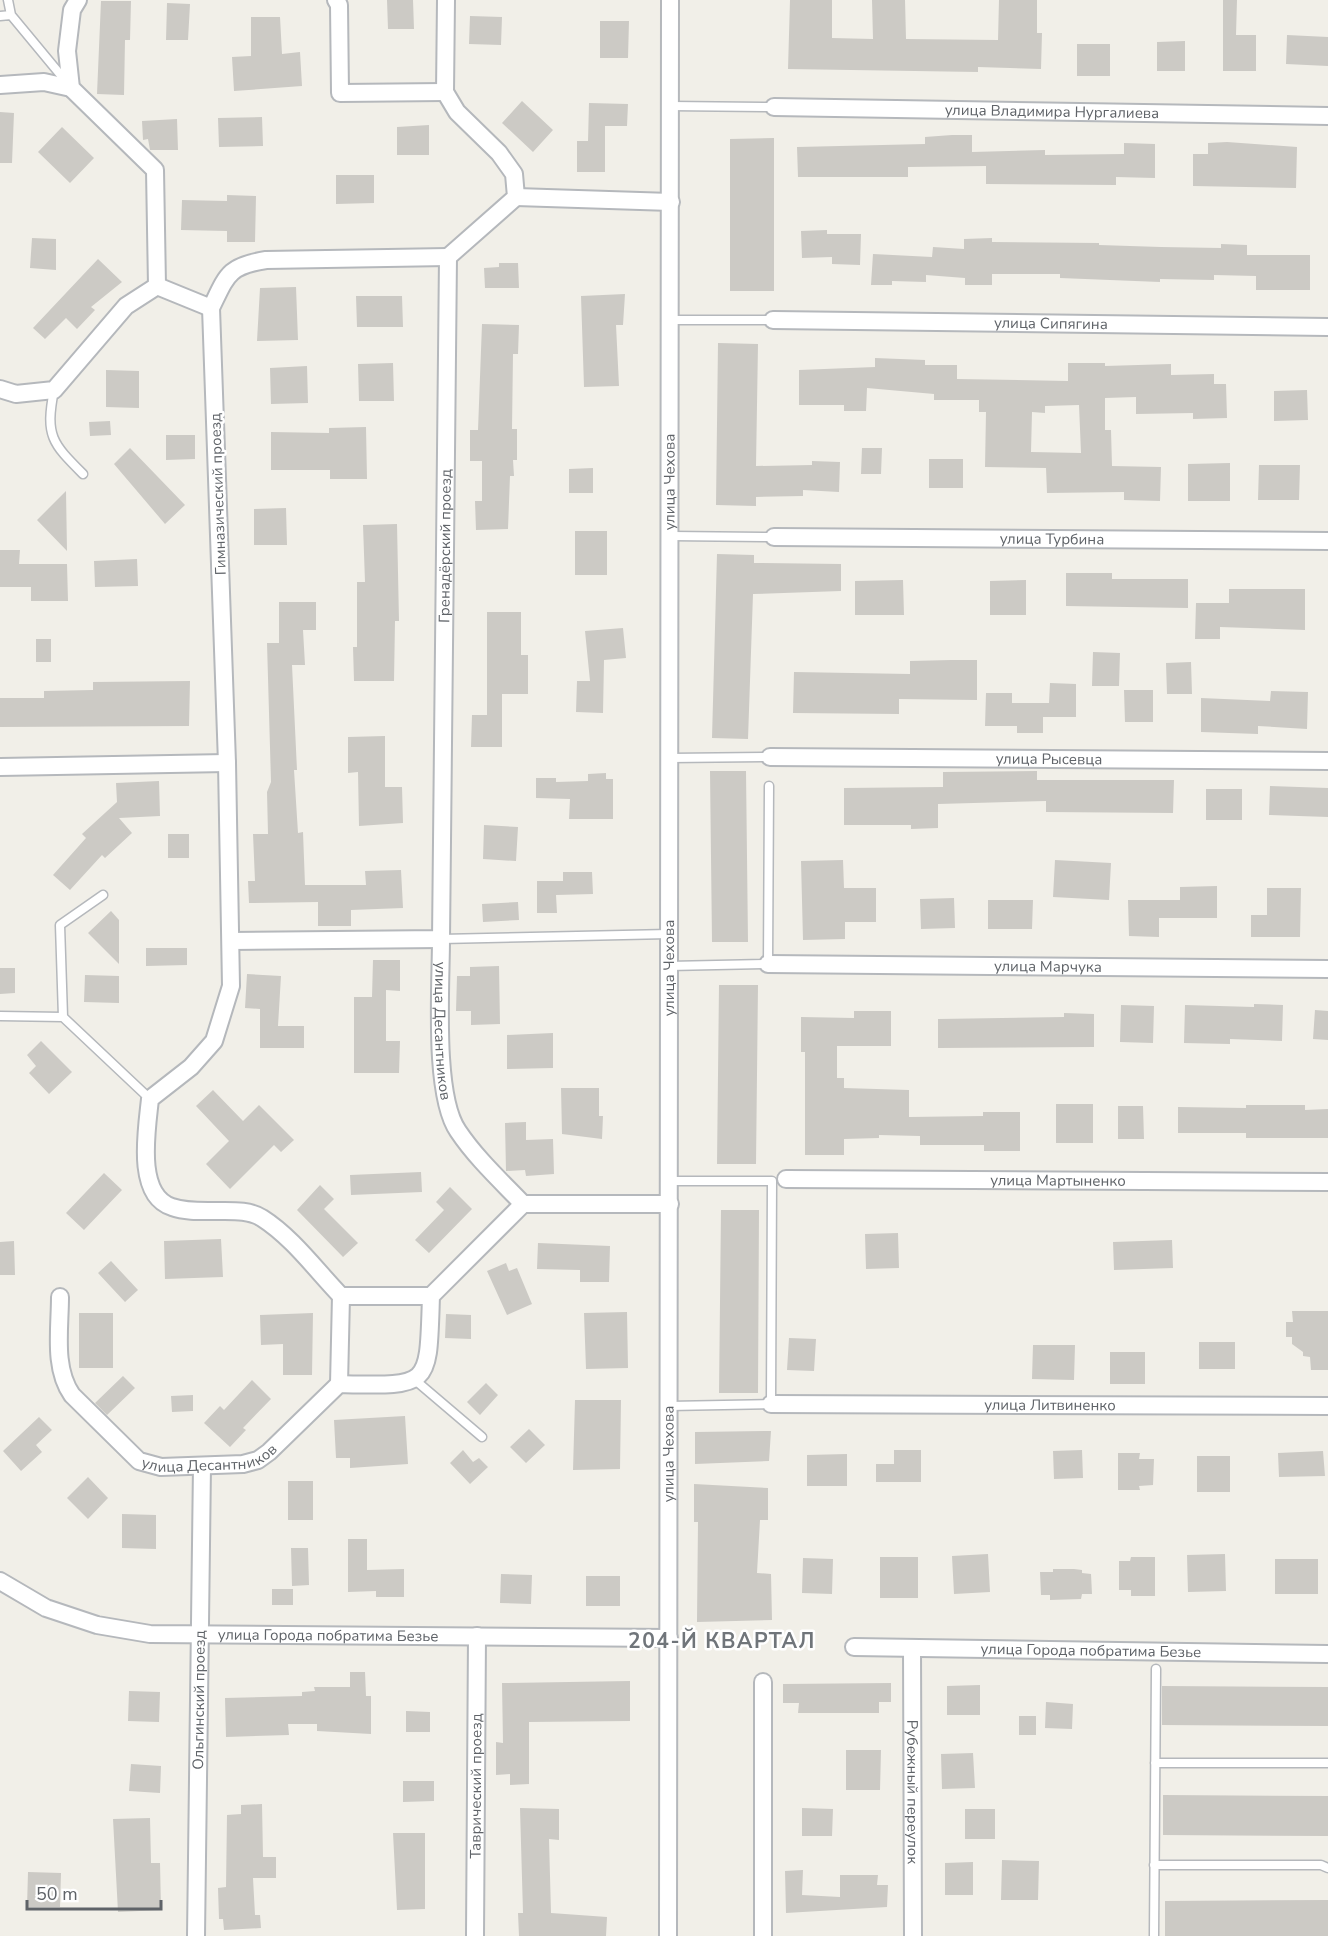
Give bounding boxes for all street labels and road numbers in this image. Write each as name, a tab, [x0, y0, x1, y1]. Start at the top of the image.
street label: улица Владимира Нургалиева	[945, 100, 1159, 123]
street label: улица Сипягина	[994, 313, 1108, 334]
street label: Гимназический проезд	[205, 412, 231, 575]
street label: улица Чехова	[659, 434, 680, 530]
street label: Гренадёрский проезд	[434, 469, 456, 623]
street label: улица Турбина	[1000, 529, 1104, 549]
street label: улица Рысевца	[996, 749, 1102, 769]
street label: улица Чехова	[659, 920, 679, 1016]
street label: улица Марчука	[994, 956, 1102, 977]
street label: улица Десантников	[430, 961, 456, 1102]
street label: улица Мартыненко	[990, 1170, 1126, 1191]
street label: улица Литвиненко	[984, 1395, 1116, 1415]
street label: улица Чехова	[658, 1406, 679, 1502]
street label: улица Десантников	[140, 1439, 282, 1477]
street label: улица Города побратима Безье	[218, 1625, 439, 1646]
street label: Ольгинский проезд	[188, 1630, 210, 1770]
street label: улица Города побратима Безье	[981, 1639, 1201, 1662]
street label: Таврический проезд	[466, 1713, 486, 1859]
street label: Рубежный переулок	[902, 1720, 923, 1864]

